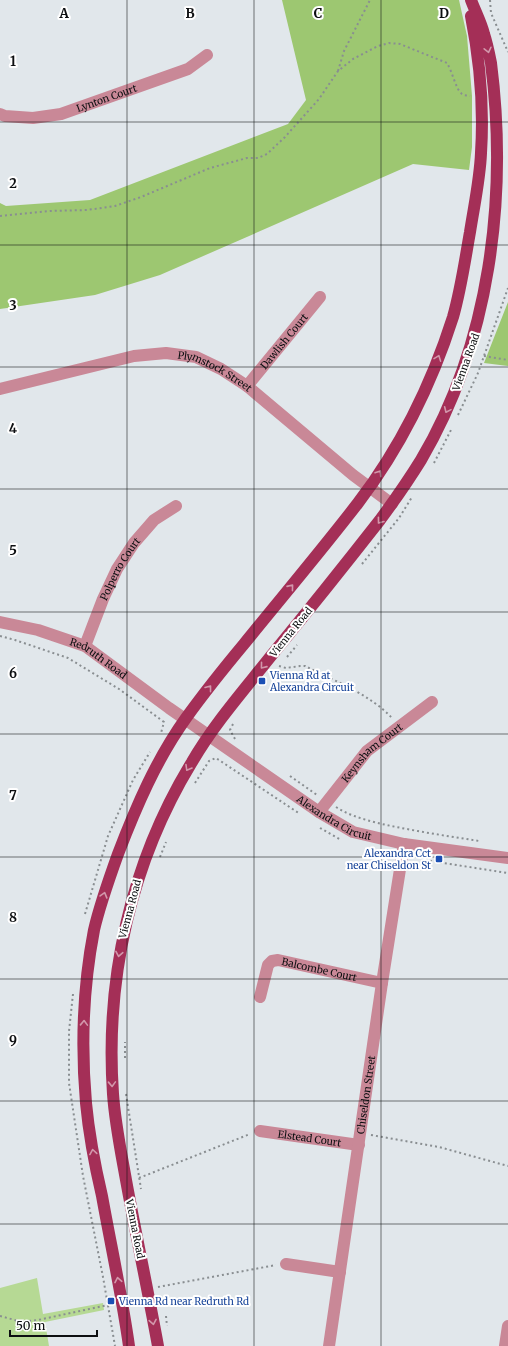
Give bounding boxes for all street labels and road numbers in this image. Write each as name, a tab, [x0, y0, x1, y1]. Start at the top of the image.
street label: Lynton Court	[74, 81, 139, 115]
street label: Dawlish Court	[257, 311, 310, 372]
street label: Vienna Road	[449, 331, 482, 393]
street label: Plymstock Street	[177, 348, 255, 394]
street label: Polperro Court	[97, 534, 143, 602]
street label: Vienna Road	[266, 604, 315, 660]
street label: Redruth Road	[68, 635, 130, 681]
street label: Keynsham Court	[338, 720, 405, 785]
street label: Alexandra Circuit	[294, 792, 373, 843]
street label: Vienna Road	[116, 878, 144, 941]
street label: Balcombe Court	[280, 954, 358, 984]
street label: Chiseldon Street	[354, 1054, 378, 1135]
street label: Elstead Court	[277, 1127, 342, 1149]
street label: Vienna Road	[123, 1197, 147, 1260]

